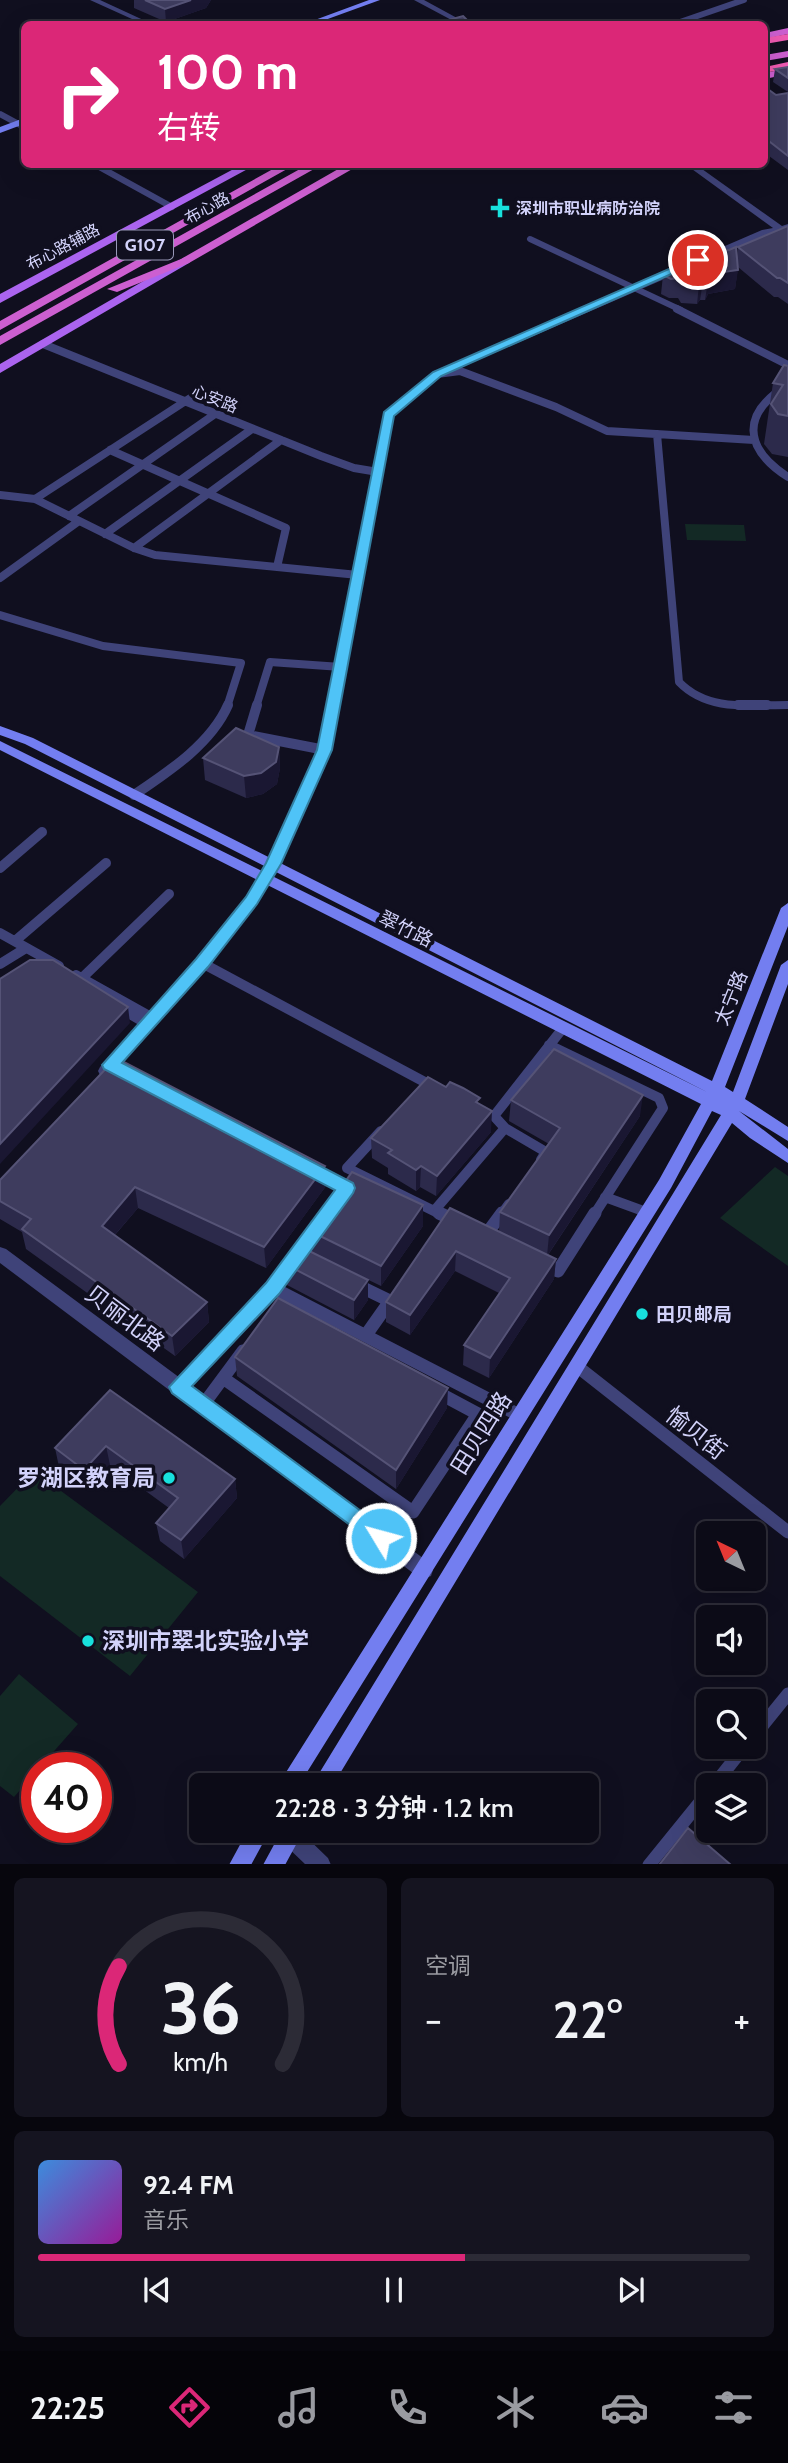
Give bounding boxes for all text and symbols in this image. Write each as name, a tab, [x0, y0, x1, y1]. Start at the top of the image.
text: 100 m	[157, 42, 298, 101]
icon: right	[42, 49, 133, 140]
text: 右转	[157, 108, 221, 147]
street label: 布心路	[181, 188, 233, 228]
marker: 深圳市职业病防治院	[490, 198, 510, 218]
place label: 深圳市职业病防治院	[516, 199, 660, 218]
street label: 布心路辅路	[23, 220, 103, 274]
road number: G107	[117, 230, 173, 260]
pin	[668, 230, 728, 290]
icon: arrive	[679, 241, 717, 279]
street label: 心安路	[189, 381, 241, 417]
street label: 翠竹路	[375, 906, 437, 952]
street label: 太宁路	[710, 967, 752, 1029]
street label: 贝丽北路	[80, 1279, 170, 1357]
place label: 田贝邮局	[656, 1303, 732, 1326]
marker: 田贝邮局	[634, 1306, 650, 1322]
street label: 田贝四路	[445, 1387, 517, 1479]
street label: 愉贝街	[660, 1401, 732, 1465]
place label: 罗湖区教育局	[17, 1464, 155, 1492]
marker: 罗湖区教育局	[161, 1470, 177, 1486]
position arrow	[344, 1501, 418, 1575]
north arrow	[696, 1521, 766, 1591]
map controls	[696, 1521, 766, 1843]
button: sound	[696, 1605, 766, 1675]
place label: 深圳市翠北实验小学	[102, 1627, 309, 1655]
marker: 深圳市翠北实验小学	[80, 1633, 96, 1649]
button: search	[696, 1689, 766, 1759]
speed limit sign: 40	[21, 1752, 112, 1843]
button: layers	[696, 1773, 766, 1843]
text: 22:28 · 3 分钟 · 1.2 km	[274, 1792, 514, 1824]
text: 空调	[425, 1952, 471, 1980]
text: 36	[160, 1964, 241, 2052]
text: 22°	[553, 1988, 622, 2051]
text: −	[425, 1996, 442, 2043]
text: +	[733, 1996, 750, 2043]
text: km/h	[173, 2046, 228, 2076]
text: 92.4 FM	[143, 2169, 234, 2201]
text: 音乐	[143, 2206, 189, 2234]
icon: previous	[138, 2271, 176, 2309]
icon: pause	[375, 2271, 413, 2309]
icon: next	[612, 2271, 650, 2309]
icon: directions	[165, 2383, 214, 2432]
icon: music	[274, 2383, 323, 2432]
icon: phone	[383, 2383, 432, 2432]
icon: climate	[491, 2383, 540, 2432]
icon: car	[600, 2383, 649, 2432]
icon: filters	[709, 2383, 758, 2432]
text: 22:25	[30, 2388, 105, 2427]

